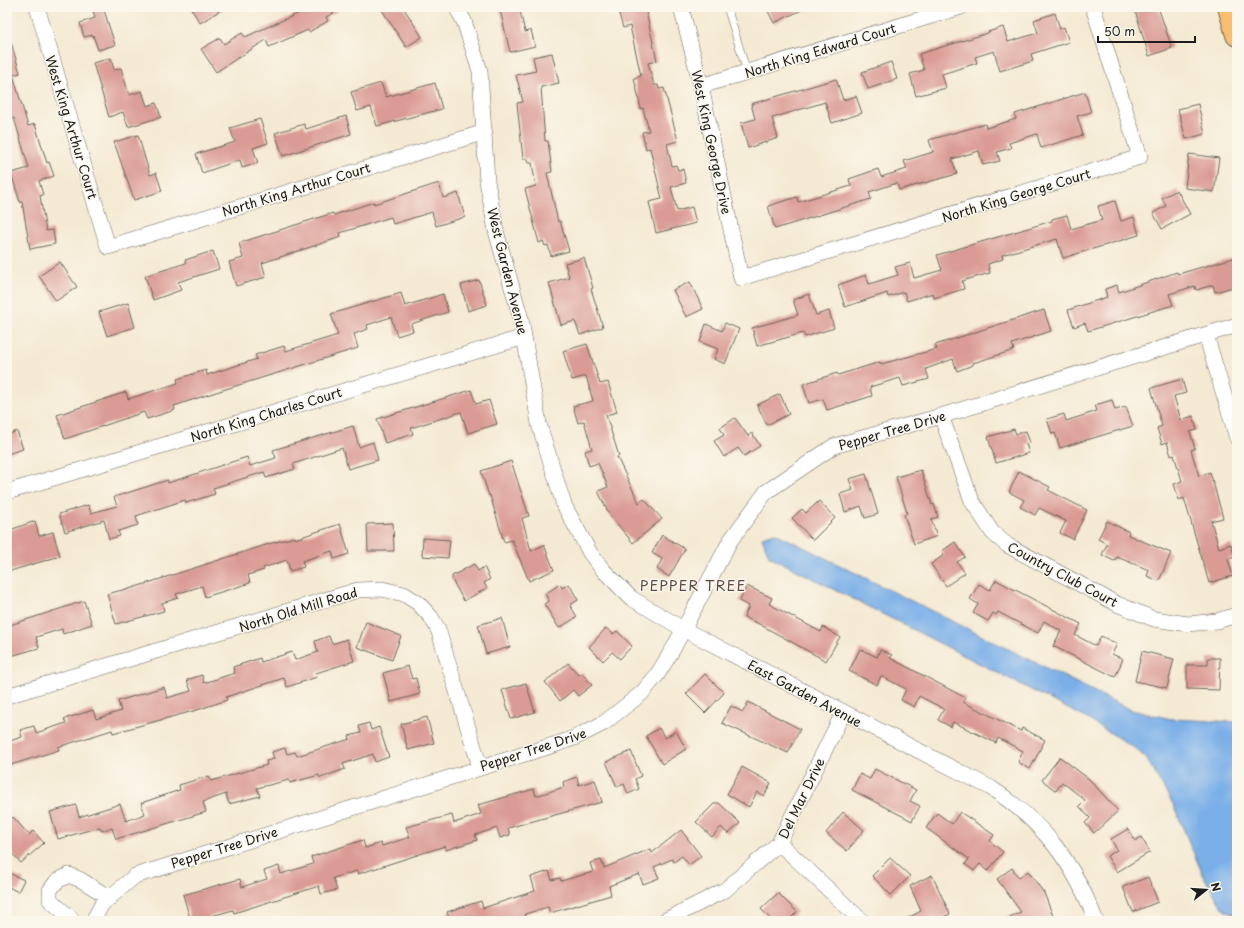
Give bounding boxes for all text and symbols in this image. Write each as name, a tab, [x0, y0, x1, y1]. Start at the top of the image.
street label: North King Edward Court	[742, 18, 898, 82]
scale bar	[1098, 18, 1195, 44]
text: 50 m	[1104, 22, 1135, 40]
street label: West King Arthur Court	[41, 53, 103, 201]
street label: West King George Drive	[687, 68, 737, 216]
street label: North King Arthur Court	[219, 157, 373, 221]
street label: North King George Court	[939, 163, 1093, 227]
street label: West Garden Avenue	[483, 206, 533, 336]
street label: North King Charles Court	[188, 382, 344, 446]
street label: Pepper Tree Drive	[836, 406, 948, 454]
street label: Country Club Court	[1004, 537, 1122, 611]
district label: PEPPER TREE	[640, 575, 746, 596]
street label: North Old Mill Road	[236, 582, 360, 636]
street label: East Garden Avenue	[745, 655, 865, 731]
street label: Pepper Tree Drive	[477, 723, 589, 775]
street label: Del Mar Drive	[773, 754, 829, 842]
street label: Pepper Tree Drive	[168, 822, 280, 872]
north arrow	[1186, 870, 1226, 910]
text: N	[1207, 880, 1226, 894]

